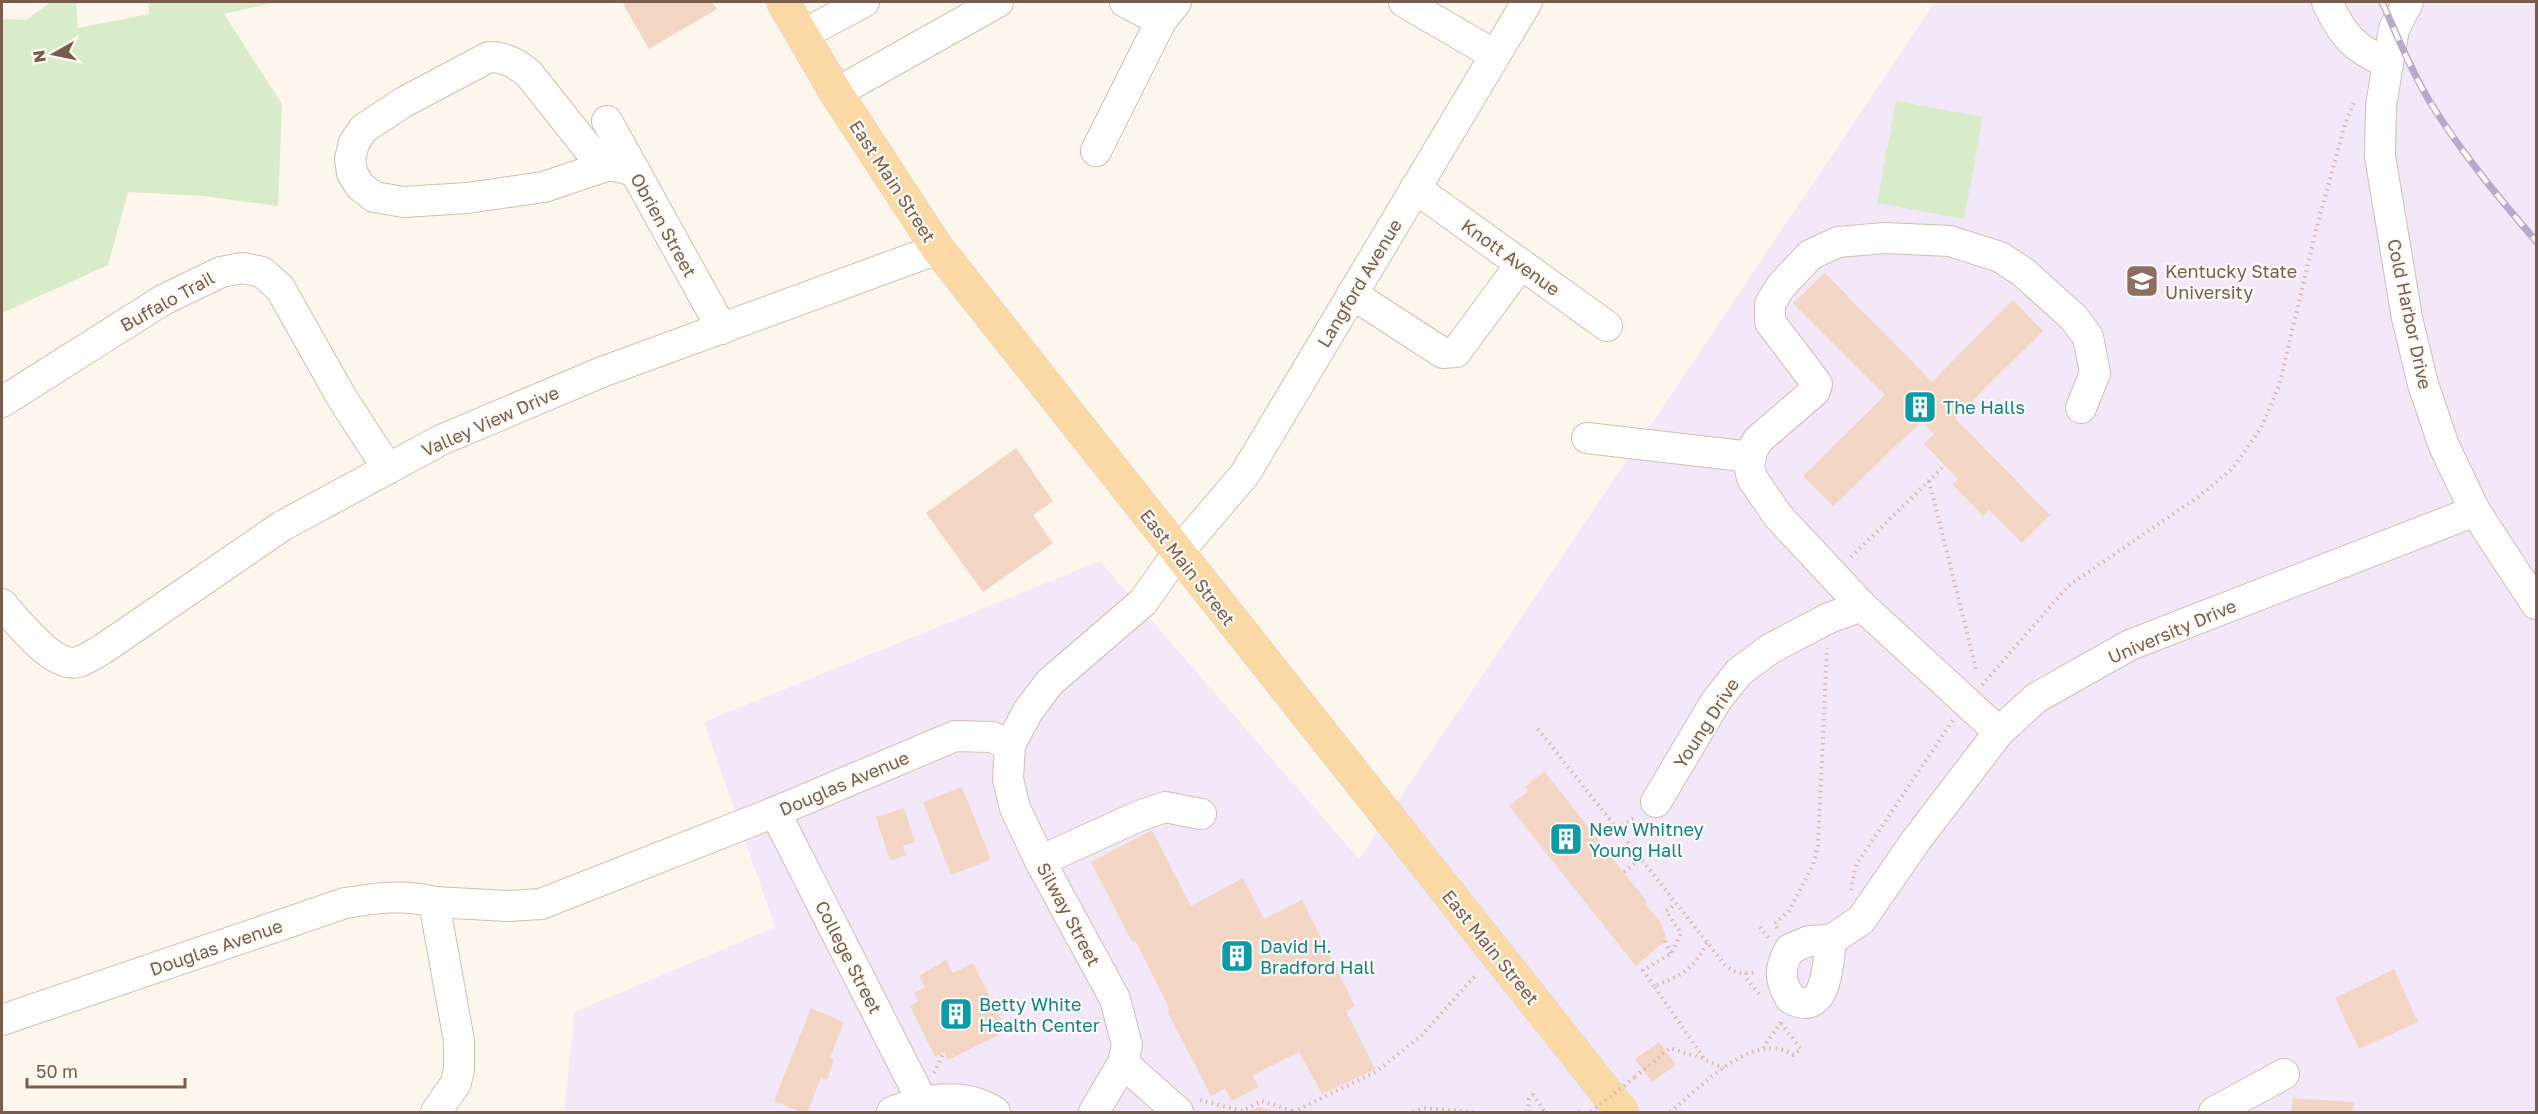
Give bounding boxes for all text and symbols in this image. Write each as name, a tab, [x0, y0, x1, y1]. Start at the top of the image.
north arrow	[24, 24, 84, 84]
text: N	[28, 49, 50, 64]
street label: East Main Street	[845, 116, 941, 246]
street label: Obrien Street	[626, 169, 702, 281]
street label: Knott Avenue	[1457, 214, 1565, 300]
street label: Langford Avenue	[1312, 215, 1406, 351]
street label: Cold Harbor Drive	[2383, 237, 2437, 391]
place label: Kentucky State University	[2165, 260, 2297, 303]
school or university icon: Kentucky State University	[2124, 263, 2160, 299]
street label: Buffalo Trail	[116, 266, 218, 336]
street label: Valley View Drive	[418, 381, 562, 461]
building icon: The Halls	[1902, 389, 1938, 425]
place label: The Halls	[1943, 396, 2025, 418]
street label: East Main Street	[1136, 504, 1240, 630]
street label: University Drive	[2104, 594, 2240, 668]
street label: Young Drive	[1669, 674, 1743, 772]
street label: Douglas Avenue	[776, 746, 912, 820]
place label: New Whitney Young Hall	[1589, 818, 1704, 861]
building icon: New Whitney Young Hall	[1548, 821, 1584, 857]
street label: Silway Street	[1033, 859, 1105, 969]
street label: East Main Street	[1438, 885, 1544, 1009]
street label: College Street	[811, 897, 887, 1017]
street label: Douglas Avenue	[147, 914, 285, 980]
place label: David H. Bradford Hall	[1260, 935, 1375, 978]
building icon: David H. Bradford Hall	[1219, 938, 1255, 974]
place label: Betty White Health Center	[979, 993, 1100, 1036]
building icon: Betty White Health Center	[938, 996, 974, 1032]
scale bar	[27, 1051, 184, 1089]
text: 50 m	[36, 1060, 78, 1082]

